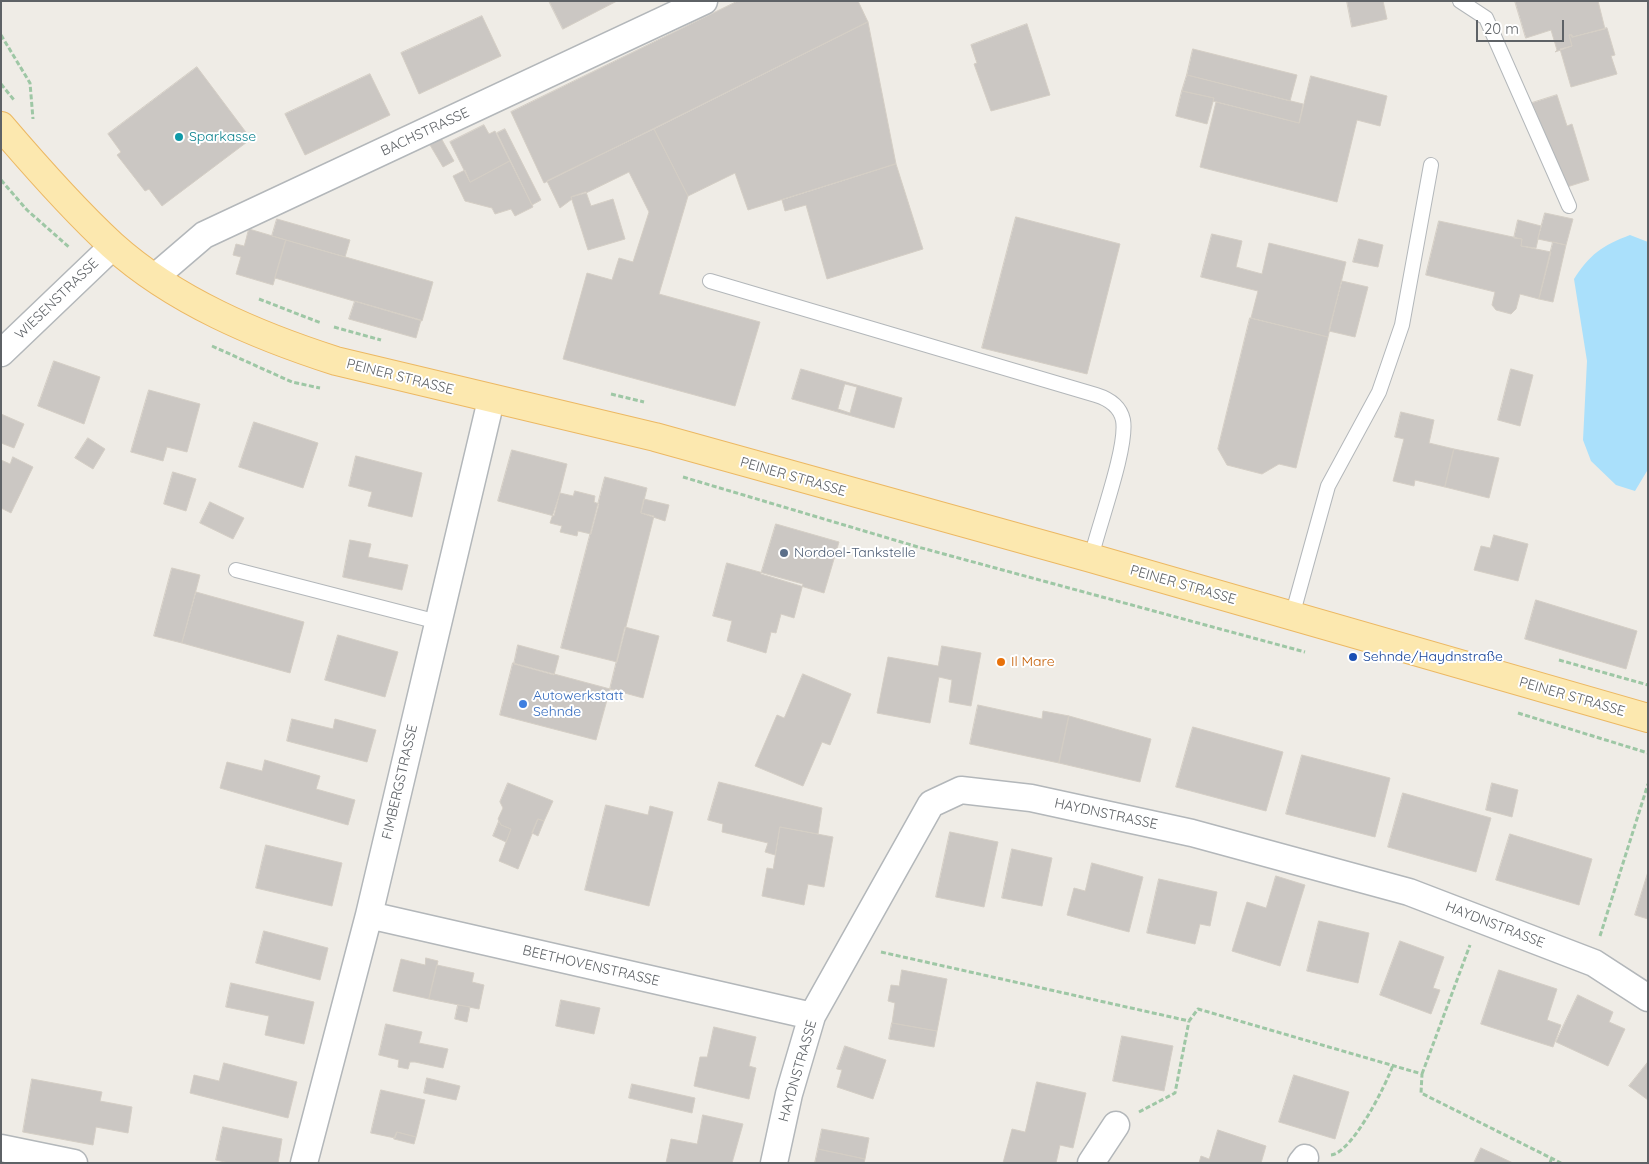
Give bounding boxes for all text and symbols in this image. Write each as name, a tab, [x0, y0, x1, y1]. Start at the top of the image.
scale bar	[1479, 10, 1566, 42]
text: 20 m	[1484, 19, 1519, 38]
street label: BACHSTRASSE	[378, 104, 472, 160]
place label: Sparkasse	[189, 129, 256, 145]
marker: Sparkasse	[173, 131, 185, 143]
street label: WIESENSTRASSE	[12, 255, 102, 343]
street label: PEINER STRASSE	[345, 356, 455, 398]
street label: PEINER STRASSE	[738, 454, 848, 500]
place label: Nordoel-Tankstelle	[794, 545, 916, 561]
marker: Nordoel-Tankstelle	[778, 547, 790, 559]
street label: PEINER STRASSE	[1128, 562, 1238, 608]
place label: Sehnde/Haydnstraße	[1363, 649, 1503, 665]
marker: Sehnde/Haydnstraße	[1347, 651, 1359, 663]
place label: Il Mare	[1011, 654, 1055, 670]
marker: Il Mare	[995, 656, 1007, 668]
street label: PEINER STRASSE	[1517, 674, 1627, 720]
place label: Autowerkstatt Sehnde	[533, 688, 624, 720]
marker: Autowerkstatt Sehnde	[517, 698, 529, 710]
street label: FIMBERGSTRASSE	[379, 723, 421, 841]
street label: HAYDNSTRASSE	[1053, 795, 1159, 833]
street label: HAYDNSTRASSE	[1443, 898, 1547, 952]
street label: BEETHOVENSTRASSE	[521, 942, 661, 990]
street label: HAYDNSTRASSE	[775, 1018, 821, 1124]

